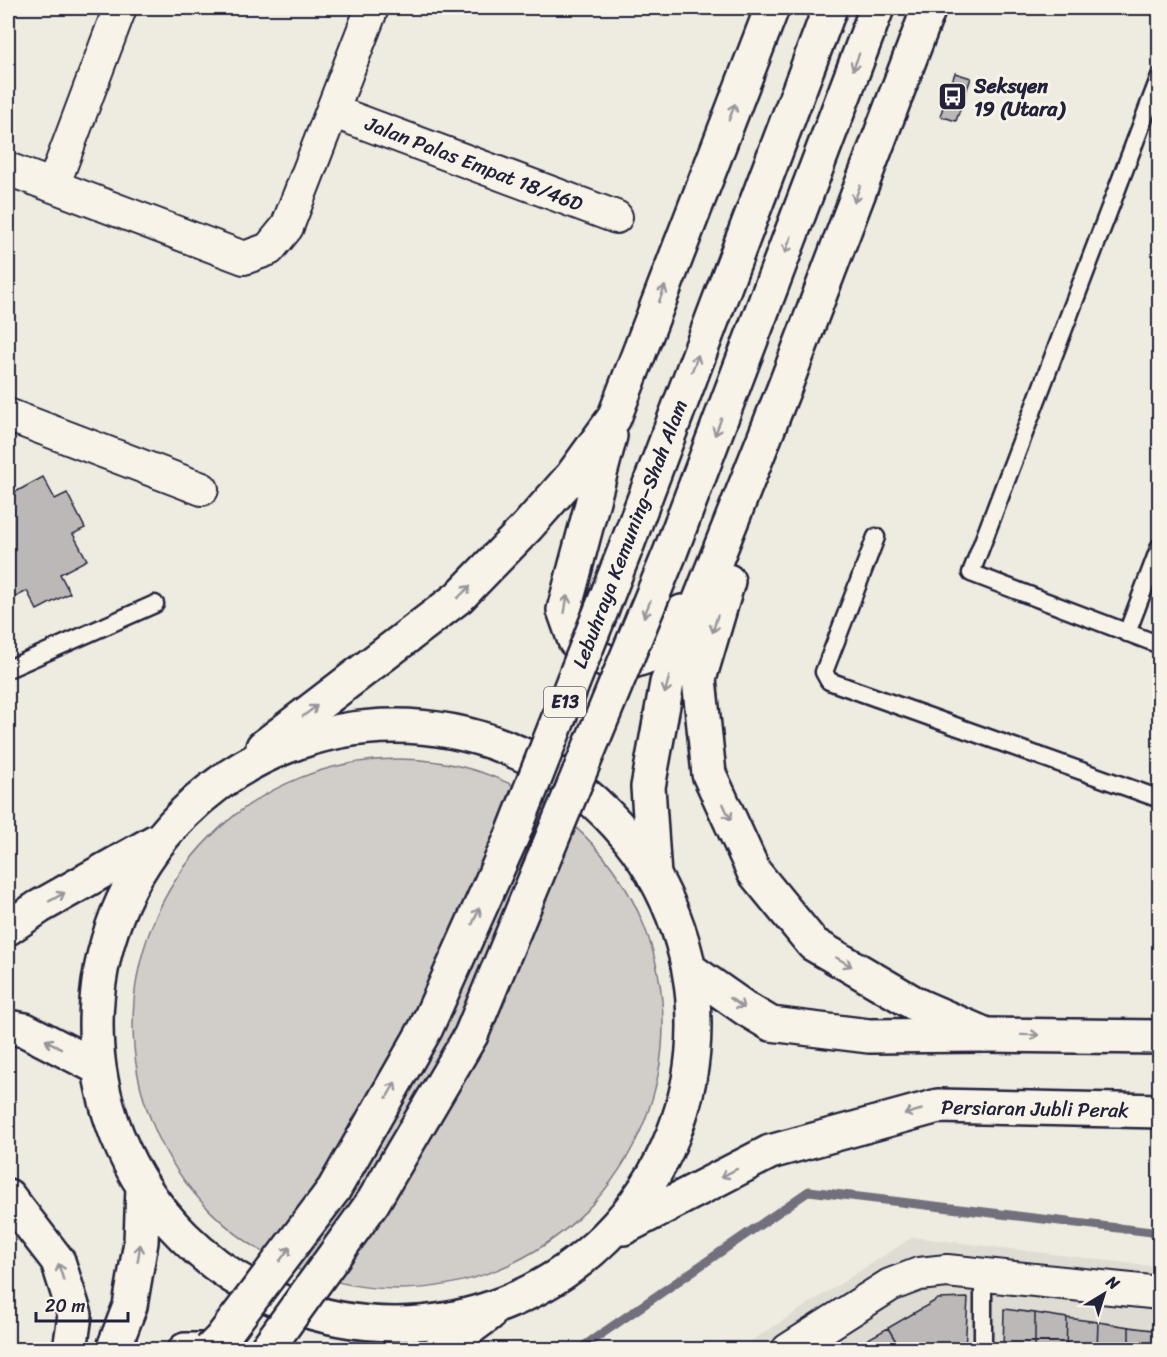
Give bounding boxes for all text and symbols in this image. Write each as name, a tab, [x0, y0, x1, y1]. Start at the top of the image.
one-way arrow	[850, 52, 861, 71]
place label: Seksyen 19 (Utara)	[973, 69, 1066, 127]
bus stop icon: Seksyen 19 (Utara)	[937, 81, 969, 113]
one-way arrow	[727, 103, 738, 122]
street label: Jalan Palas Empat 18/46D	[359, 106, 588, 222]
one-way arrow	[850, 184, 861, 203]
one-way arrow	[782, 235, 793, 254]
one-way arrow	[657, 285, 668, 304]
one-way arrow	[691, 355, 702, 373]
street label: Lebuhraya Kemuning–Shah Alam	[562, 394, 698, 674]
one-way arrow	[712, 417, 723, 436]
one-way arrow	[456, 584, 471, 599]
one-way arrow	[561, 595, 572, 614]
one-way arrow	[641, 599, 652, 617]
one-way arrow	[709, 614, 720, 633]
one-way arrow	[661, 675, 672, 694]
road number: E13	[544, 687, 586, 717]
one-way arrow	[301, 705, 317, 718]
one-way arrow	[722, 803, 733, 821]
one-way arrow	[48, 891, 65, 903]
one-way arrow	[471, 907, 483, 925]
one-way arrow	[835, 956, 852, 968]
one-way arrow	[728, 997, 744, 1009]
one-way arrow	[1020, 1029, 1040, 1041]
one-way arrow	[45, 1038, 63, 1050]
one-way arrow	[385, 1082, 397, 1099]
street label: Persiaran Jubli Perak	[941, 1090, 1130, 1128]
one-way arrow	[904, 1107, 923, 1119]
one-way arrow	[720, 1168, 738, 1180]
one-way arrow	[133, 1244, 144, 1264]
one-way arrow	[279, 1246, 291, 1262]
one-way arrow	[55, 1263, 66, 1282]
north arrow	[1074, 1264, 1134, 1324]
text: N	[1099, 1267, 1127, 1298]
scale bar	[36, 1285, 128, 1323]
text: 20 m	[45, 1290, 85, 1322]

